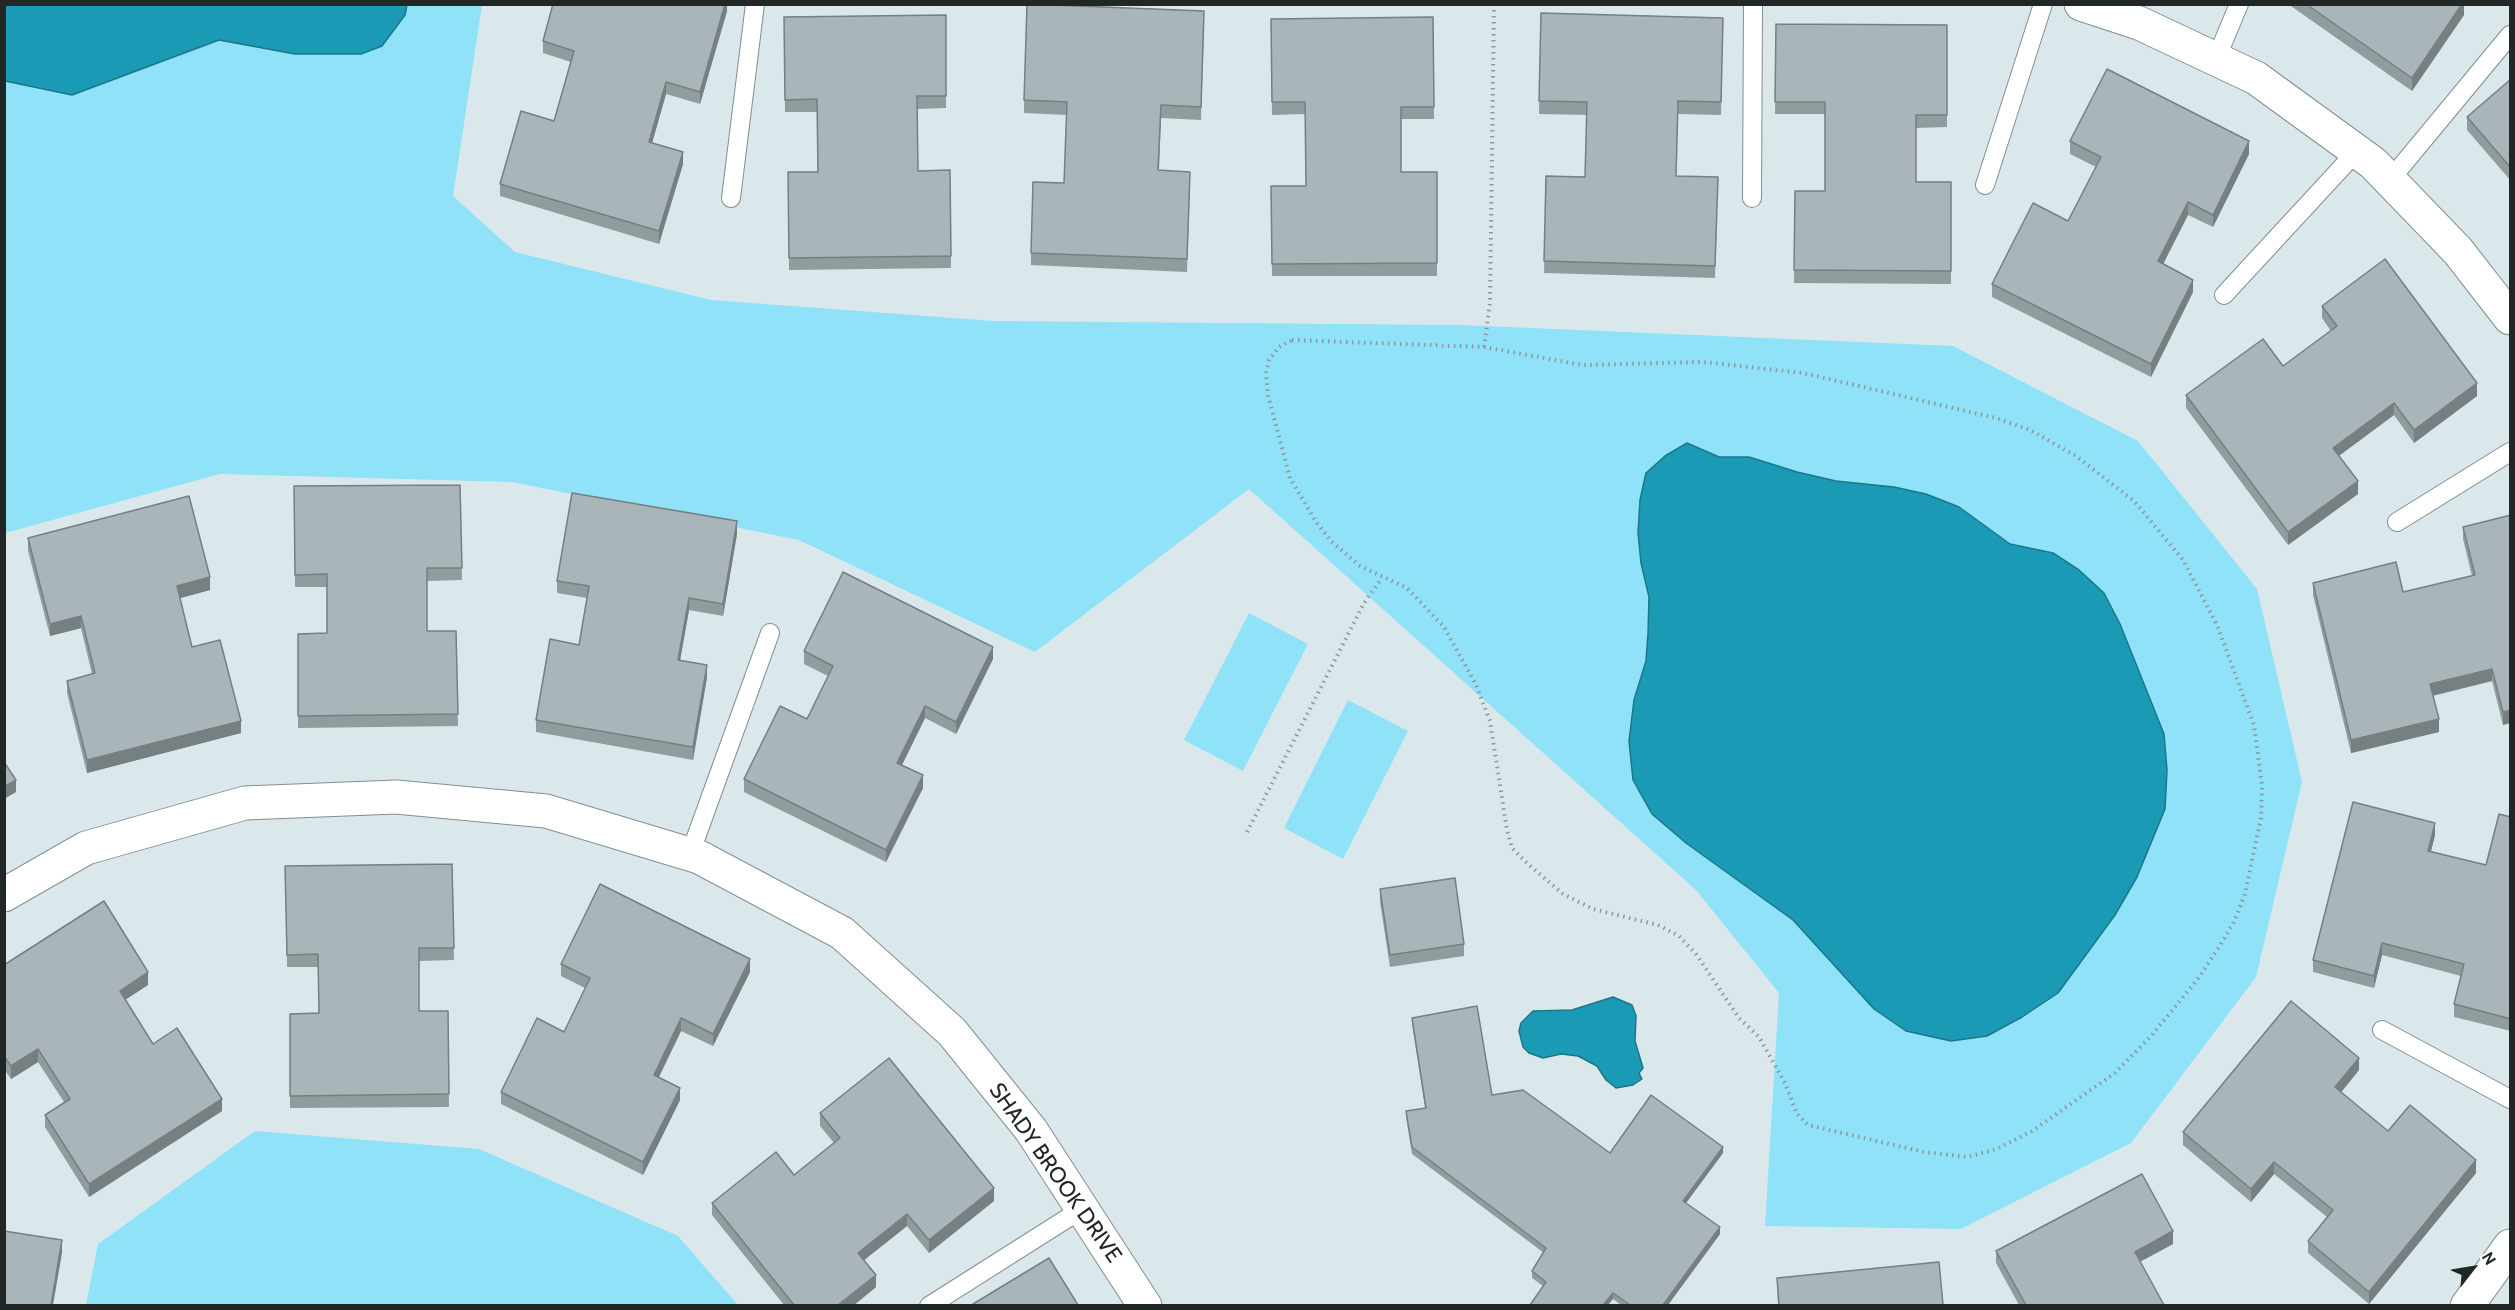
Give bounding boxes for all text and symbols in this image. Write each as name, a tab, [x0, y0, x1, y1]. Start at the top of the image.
street label: SHADY BROOK DRIVE	[983, 1078, 1127, 1268]
north arrow	[2443, 1238, 2503, 1298]
text: N	[2478, 1249, 2500, 1268]

